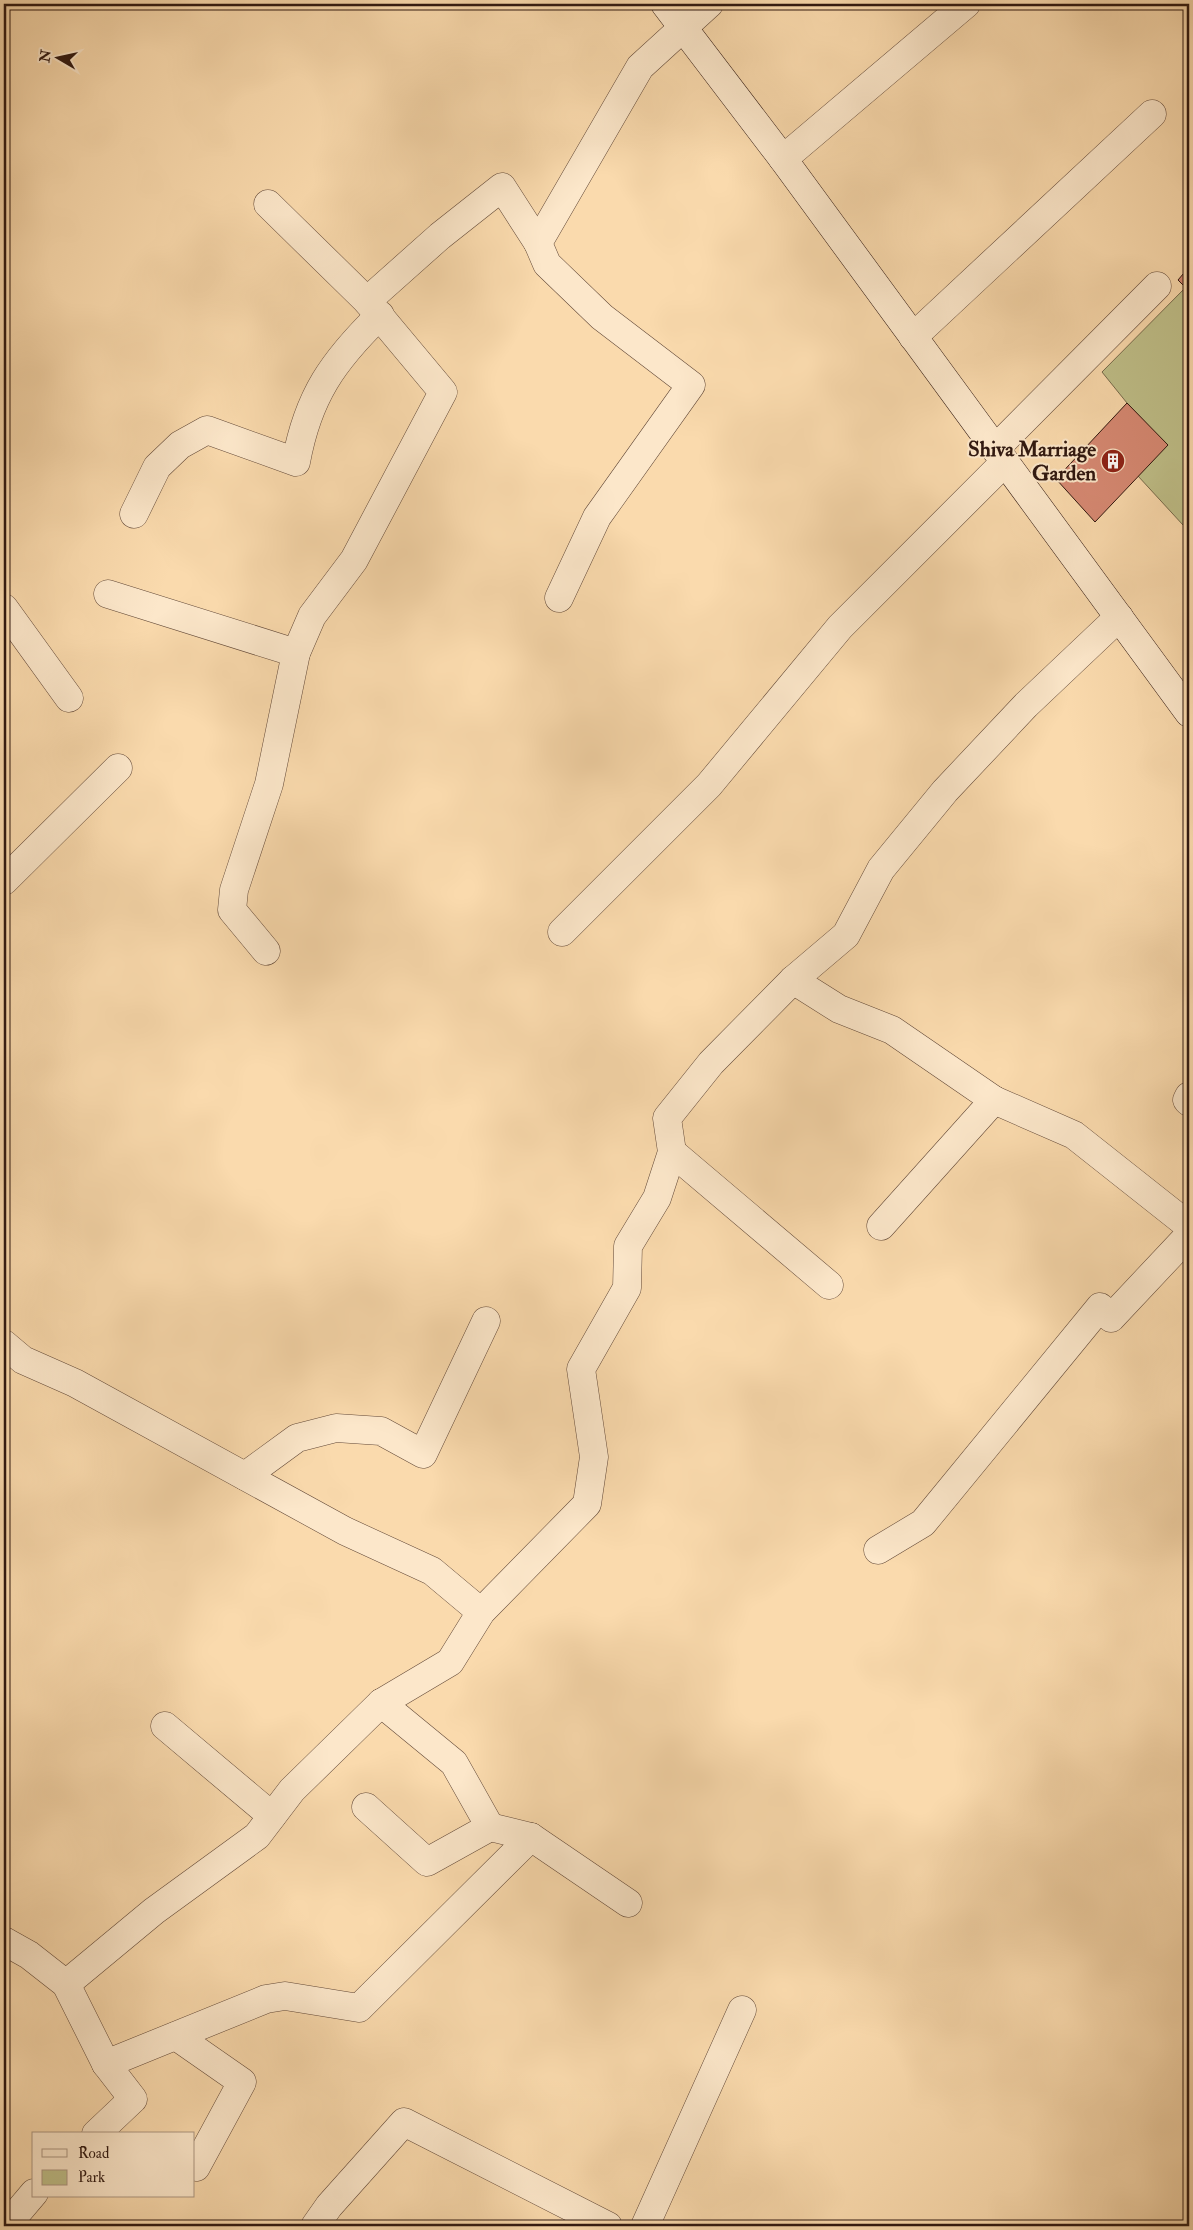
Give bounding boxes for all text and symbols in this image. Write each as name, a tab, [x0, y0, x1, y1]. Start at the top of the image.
north arrow	[32, 32, 82, 82]
text: N	[36, 48, 55, 65]
place label: Shiva Marriage Garden	[968, 436, 1096, 487]
building icon: Shiva Marriage Garden	[1100, 448, 1126, 474]
legend	[32, 2132, 195, 2198]
text: Road	[78, 2144, 110, 2163]
text: Park	[78, 2168, 105, 2187]

